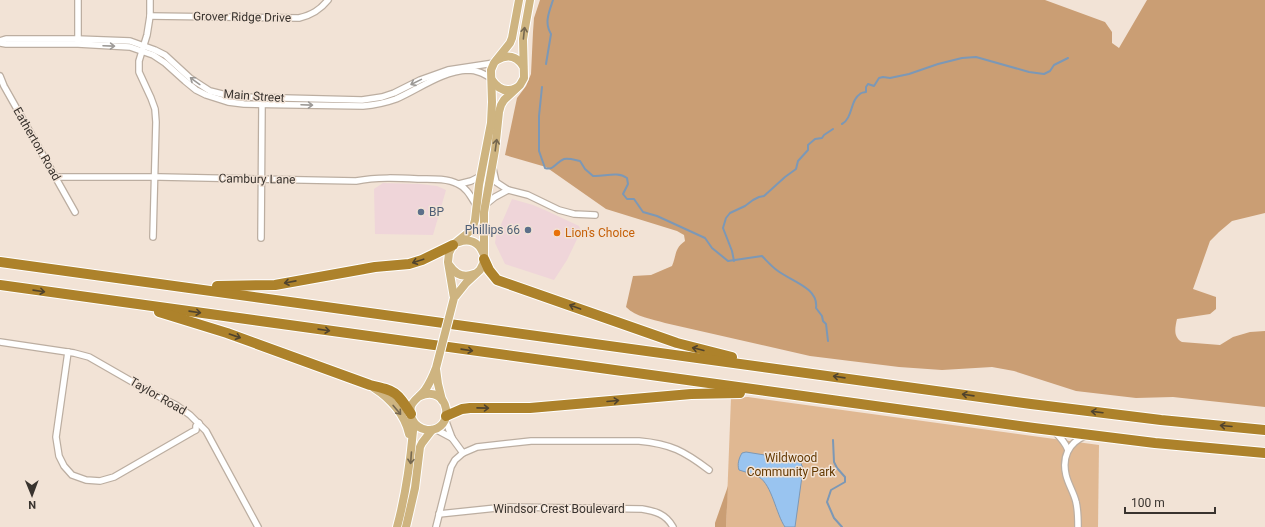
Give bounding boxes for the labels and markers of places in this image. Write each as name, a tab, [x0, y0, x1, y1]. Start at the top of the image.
place label: BP	[429, 205, 444, 219]
marker: BP	[416, 207, 426, 217]
place label: Phillips 66	[465, 223, 520, 237]
marker: Phillips 66	[523, 225, 533, 235]
place label: Lion's Choice	[565, 226, 635, 240]
marker: Lion's Choice	[552, 228, 562, 238]

